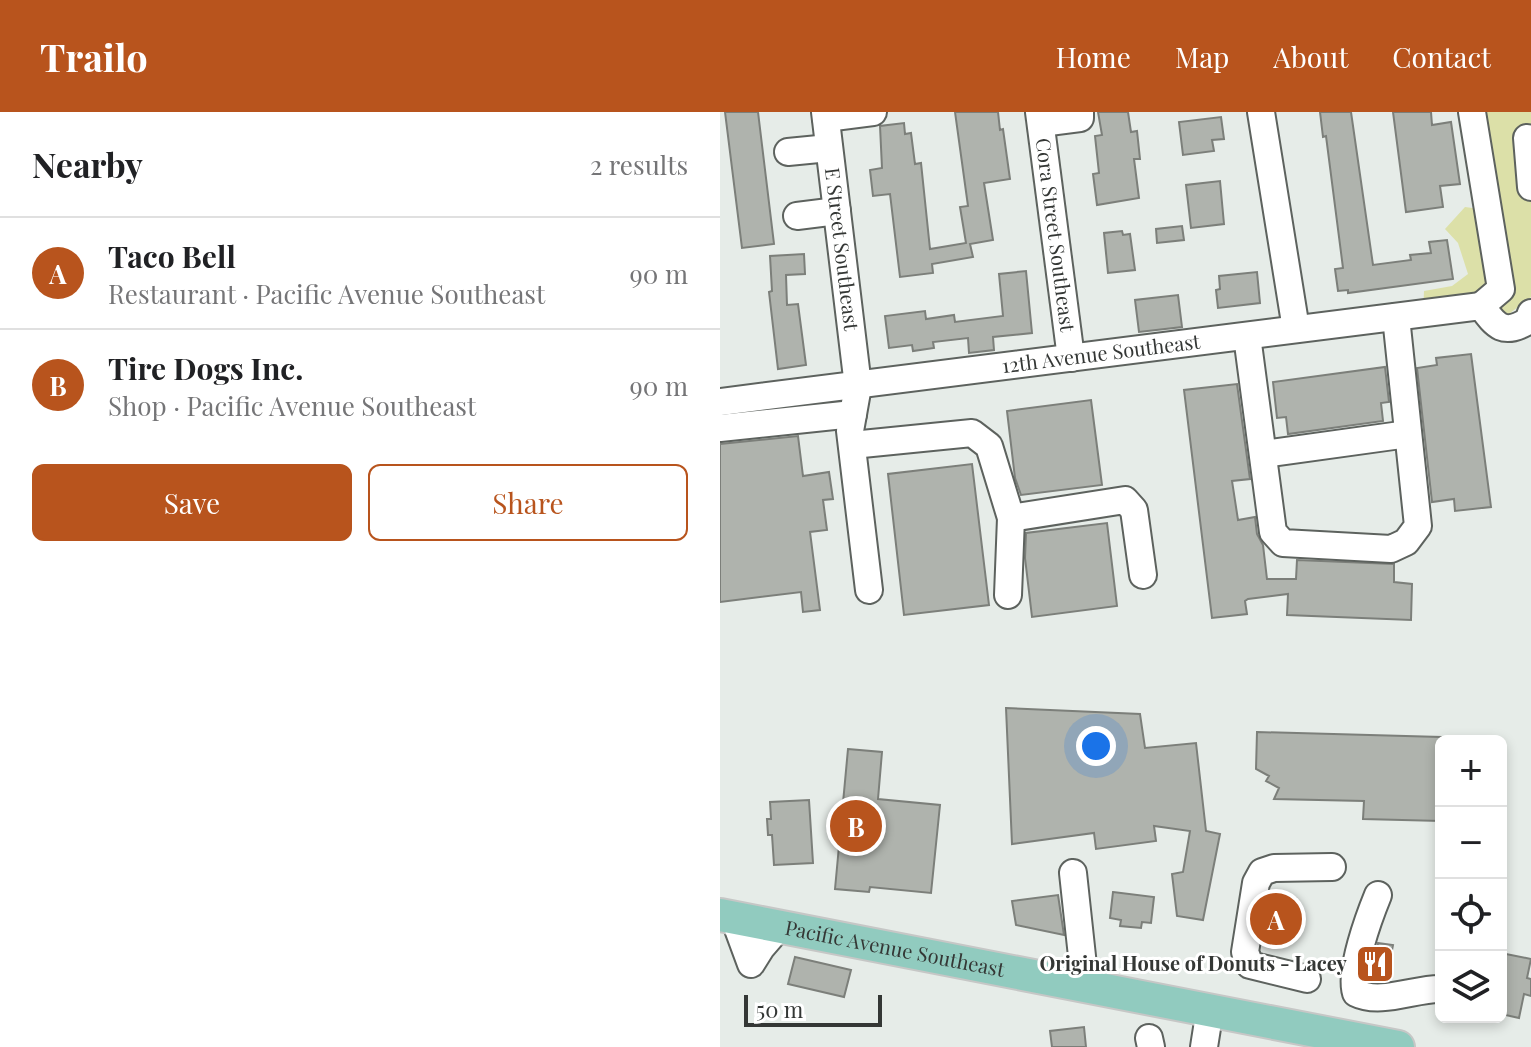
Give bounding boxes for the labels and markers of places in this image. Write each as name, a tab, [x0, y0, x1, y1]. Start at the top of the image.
pin: B	[830, 796, 882, 856]
pin: A	[1250, 889, 1302, 949]
restaurant icon: Original House of Donuts - Lacey	[1354, 943, 1396, 985]
place label: Original House of Donuts - Lacey	[1039, 949, 1348, 976]

